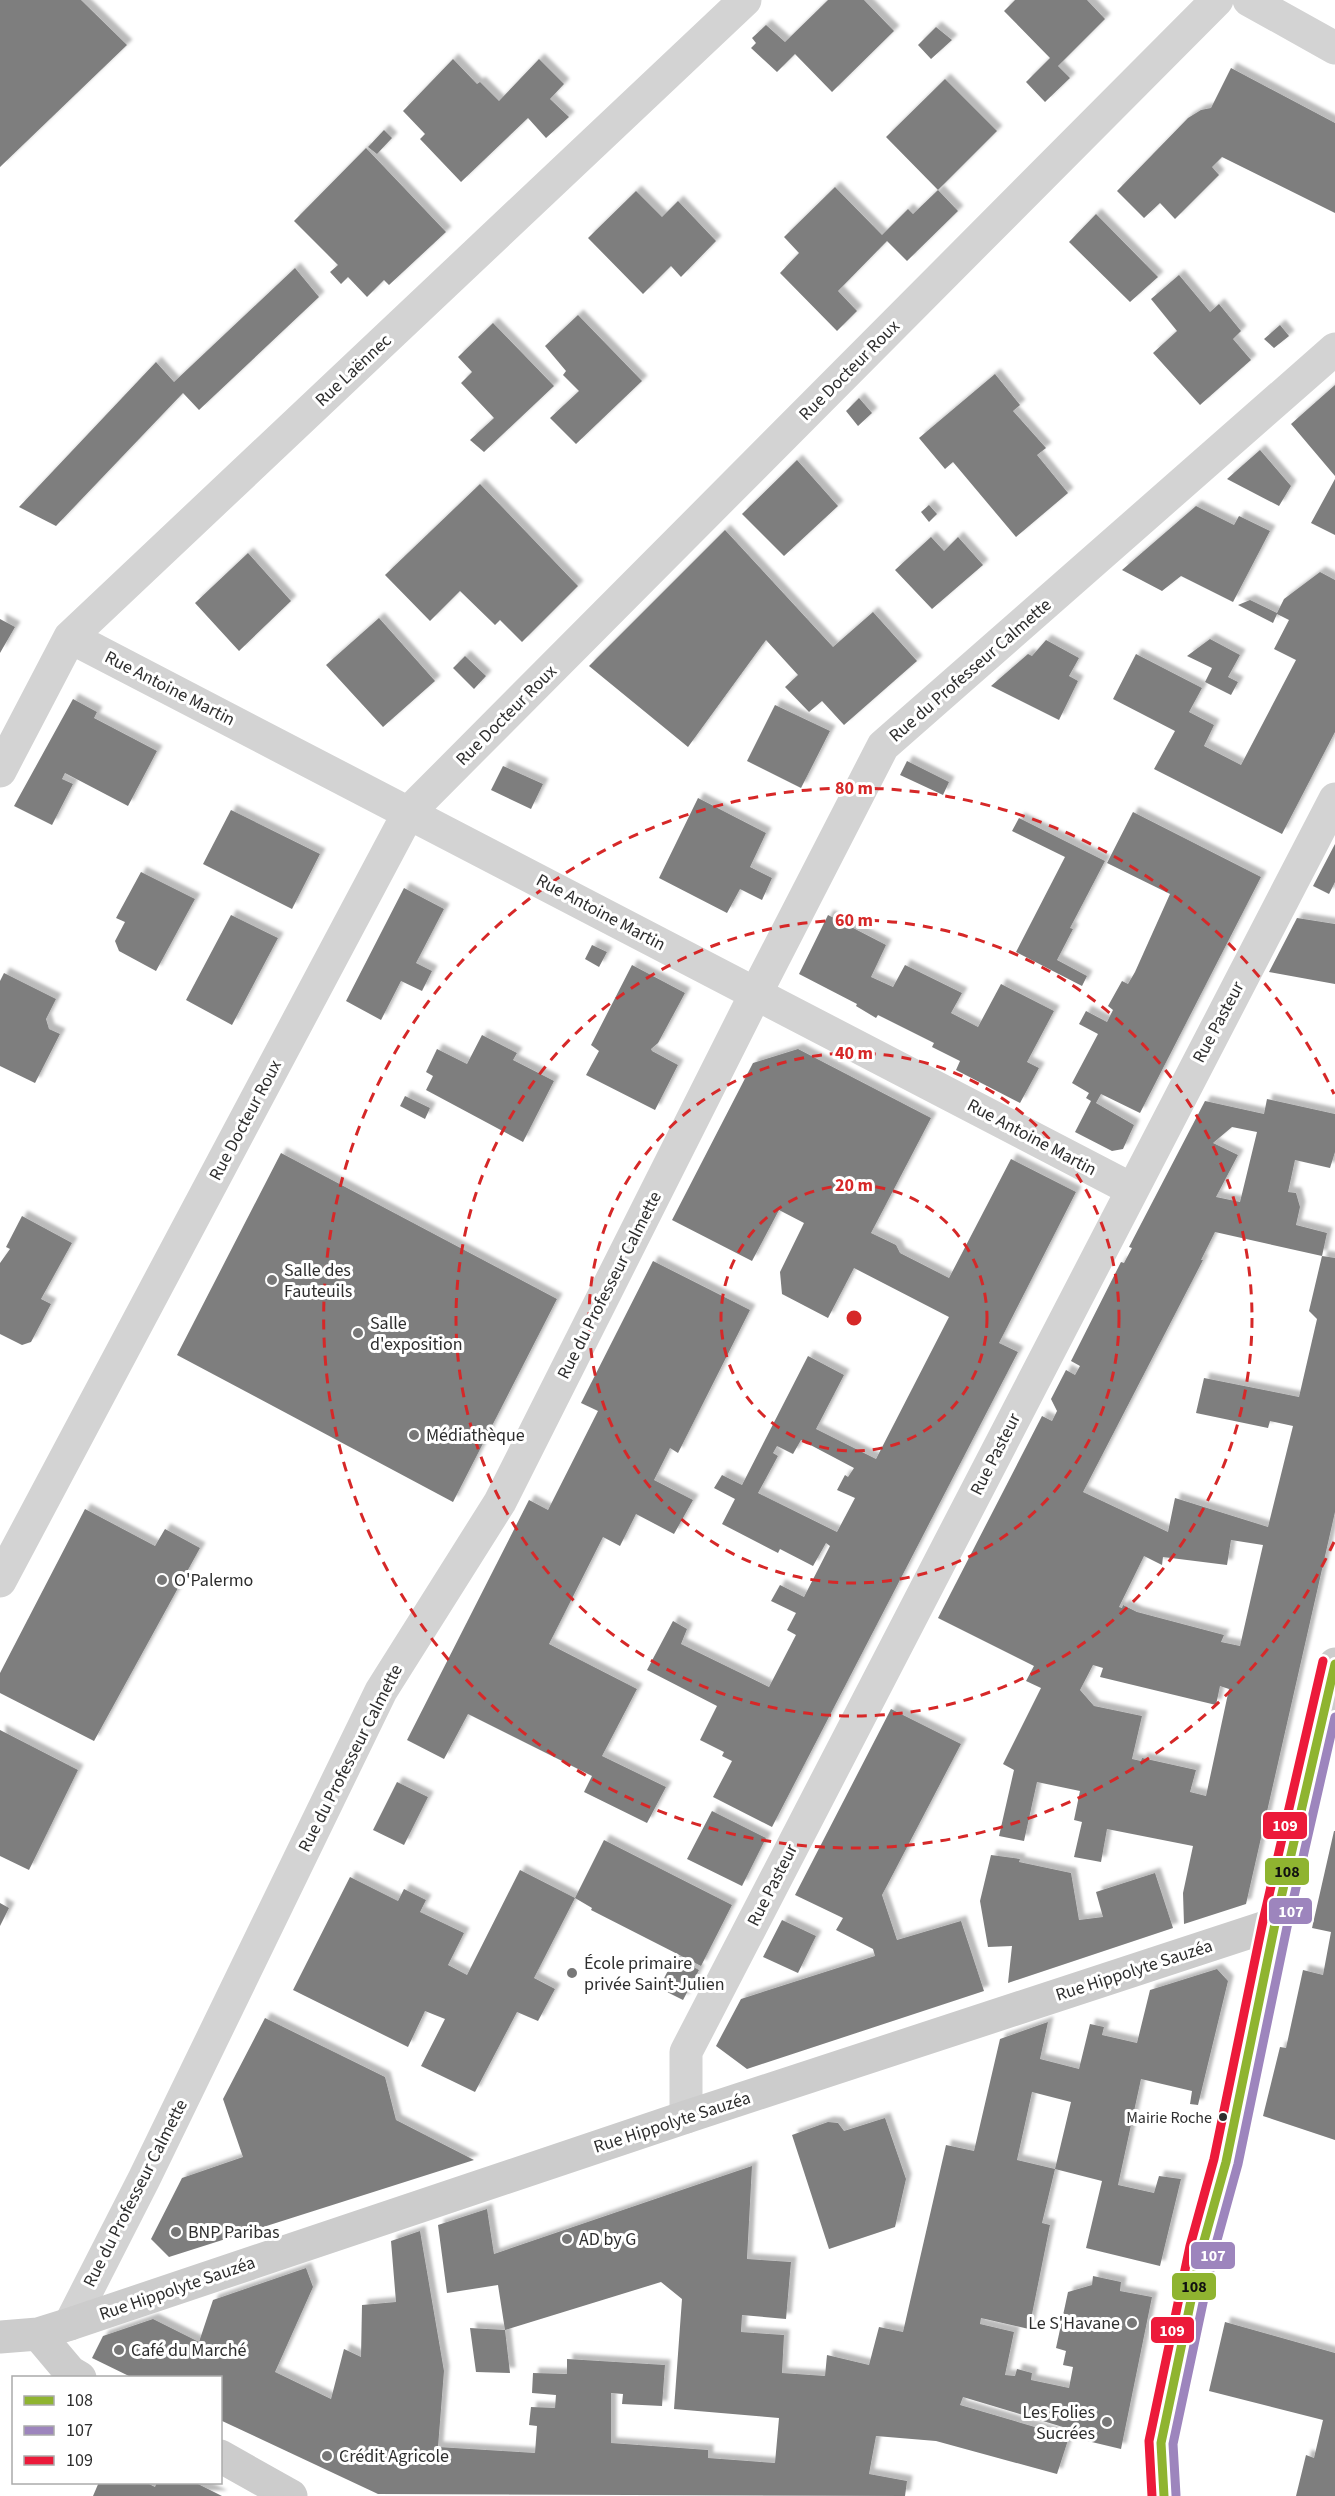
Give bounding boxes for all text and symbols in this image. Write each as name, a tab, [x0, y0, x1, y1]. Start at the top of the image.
street label: Rue Docteur Roux	[793, 314, 905, 426]
street label: Rue Laënnec	[310, 328, 397, 412]
street label: Rue du Professeur Calmette	[884, 593, 1057, 748]
street label: Rue Antoine Martin	[100, 645, 239, 732]
street label: Rue Docteur Roux	[450, 659, 562, 771]
text: 80 m	[835, 776, 873, 801]
street label: Rue Antoine Martin	[532, 868, 670, 957]
text: 60 m	[835, 908, 873, 933]
street label: Rue Pasteur	[1187, 976, 1251, 1067]
text: 40 m	[835, 1041, 873, 1066]
street label: Rue Docteur Roux	[203, 1055, 288, 1185]
street label: Rue Antoine Martin	[963, 1093, 1101, 1182]
text: 20 m	[835, 1173, 873, 1198]
street label: Rue du Professeur Calmette	[551, 1187, 668, 1383]
place label: Salle des Fauteuils	[284, 1258, 352, 1304]
marker: Salle des Fauteuils	[265, 1273, 279, 1287]
centre of rings	[844, 1308, 864, 1328]
place label: Salle d'exposition	[370, 1311, 463, 1357]
marker: Salle d'exposition	[351, 1326, 365, 1340]
street label: Rue Pasteur	[964, 1408, 1027, 1500]
place label: Médiathèque	[426, 1423, 525, 1448]
marker: Médiathèque	[407, 1428, 421, 1442]
place label: O'Palermo	[174, 1568, 253, 1593]
marker: O'Palermo	[155, 1573, 169, 1587]
street label: Rue du Professeur Calmette	[292, 1660, 409, 1856]
line badge: 109	[1262, 1811, 1308, 1840]
text: 109	[1272, 1815, 1298, 1837]
street label: Rue Pasteur	[741, 1839, 804, 1931]
line badge: 108	[1264, 1857, 1310, 1886]
text: 108	[1274, 1861, 1300, 1883]
line badge: 107	[1268, 1897, 1313, 1925]
text: 107	[1278, 1901, 1304, 1923]
street label: Rue Hippolyte Sauzéa	[1053, 1933, 1216, 2008]
place label: École primaire privée Saint-Julien	[584, 1951, 724, 1997]
marker: École primaire privée Saint-Julien	[565, 1966, 579, 1980]
street label: Rue Hippolyte Sauzéa	[591, 2085, 754, 2160]
street label: Rue du Professeur Calmette	[77, 2095, 194, 2291]
place label: Mairie Roche	[1126, 2107, 1212, 2129]
marker: Mairie Roche	[1217, 2111, 1229, 2123]
place label: BNP Paribas	[188, 2220, 280, 2245]
marker: BNP Paribas	[169, 2225, 183, 2239]
place label: AD by G	[579, 2227, 636, 2252]
marker: AD by G	[560, 2232, 574, 2246]
line badge: 107	[1190, 2241, 1236, 2270]
text: 107	[1200, 2245, 1226, 2267]
street label: Rue Hippolyte Sauzéa	[96, 2250, 259, 2327]
line badge: 108	[1171, 2272, 1217, 2301]
text: 108	[1181, 2276, 1207, 2298]
place label: Le S'Havane	[1028, 2311, 1120, 2336]
marker: Le S'Havane	[1125, 2316, 1139, 2330]
line badge: 109	[1150, 2316, 1195, 2344]
text: 109	[1159, 2320, 1185, 2342]
place label: Café du Marché	[131, 2338, 247, 2363]
marker: Café du Marché	[112, 2343, 126, 2357]
legend	[12, 2376, 222, 2484]
text: 108	[66, 2388, 93, 2413]
place label: Les Folies Sucrées	[1023, 2400, 1095, 2446]
marker: Les Folies Sucrées	[1100, 2415, 1114, 2429]
text: 107	[66, 2418, 93, 2443]
place label: Crédit Agricole	[339, 2444, 449, 2469]
text: 109	[66, 2448, 93, 2473]
marker: Crédit Agricole	[320, 2449, 334, 2463]

